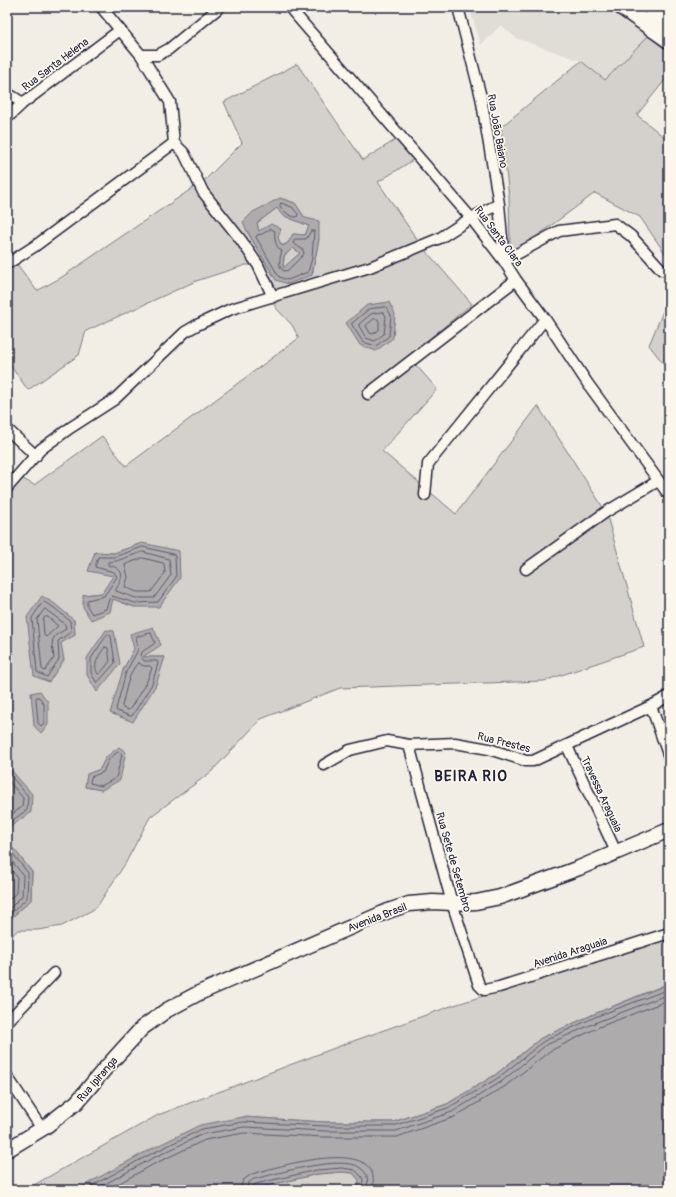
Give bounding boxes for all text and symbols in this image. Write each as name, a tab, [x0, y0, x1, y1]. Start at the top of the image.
street label: Rua Santa Helena	[20, 35, 91, 94]
street label: Rua João Baiano	[485, 93, 510, 169]
street label: Rua Santa Clara	[472, 204, 526, 269]
street label: Rua Prestes	[476, 730, 532, 755]
street label: Travessa Araguaia	[578, 754, 625, 834]
district label: BEIRA RIO	[434, 767, 508, 786]
street label: Rua Sete de Setembro	[433, 811, 474, 914]
street label: Avenida Brasil	[346, 900, 409, 935]
street label: Avenida Araguaia	[531, 934, 609, 971]
street label: Rua Ipiranga	[74, 1054, 120, 1104]

